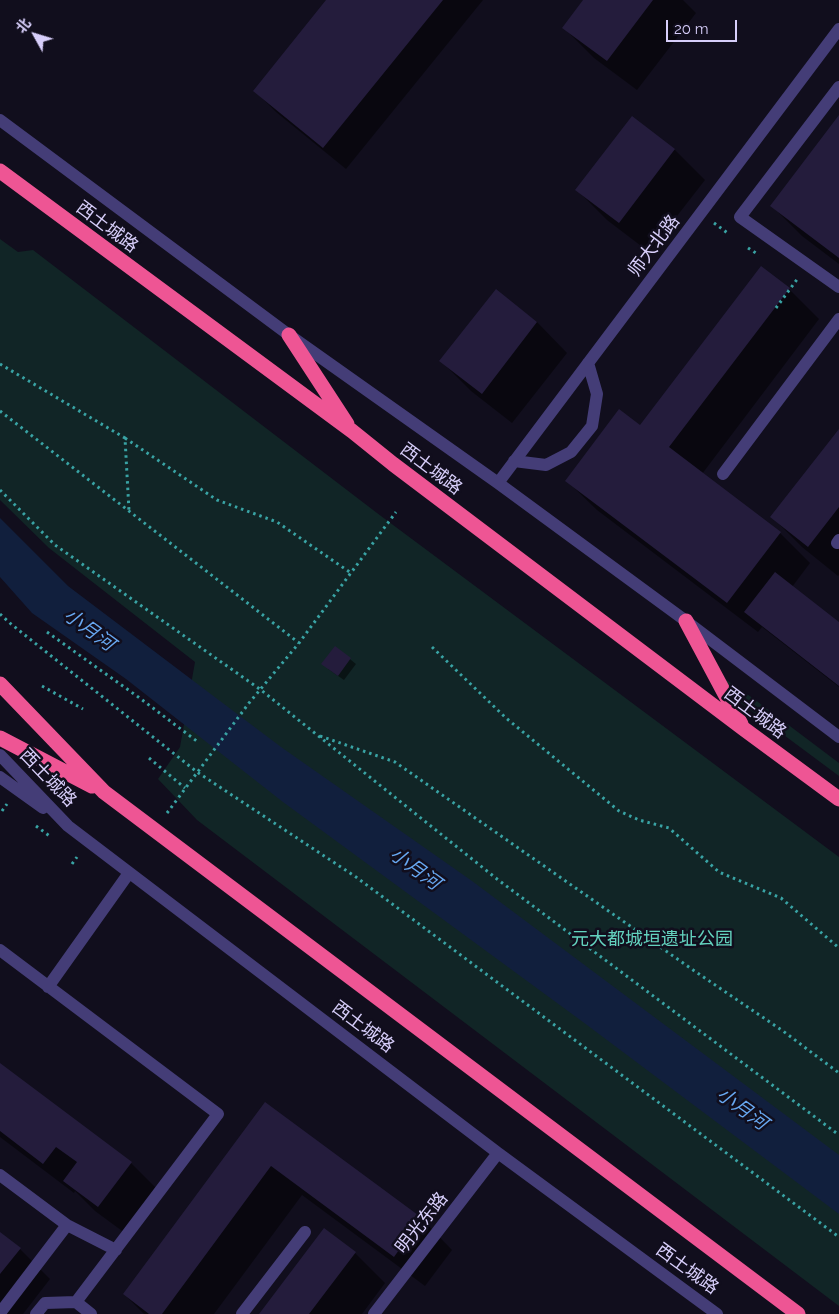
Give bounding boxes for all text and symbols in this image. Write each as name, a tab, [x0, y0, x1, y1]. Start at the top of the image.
north arrow	[10, 10, 60, 60]
scale bar	[669, 10, 740, 42]
text: 北	[13, 15, 34, 36]
text: 20 m	[674, 20, 709, 38]
street label: 西土城路	[72, 197, 142, 257]
street label: 师大北路	[624, 211, 684, 281]
street label: 西土城路	[396, 439, 466, 499]
water label: 小月河	[59, 604, 119, 656]
street label: 西土城路	[720, 683, 790, 743]
street label: 西土城路	[15, 745, 81, 811]
water label: 小月河	[385, 843, 445, 895]
park label: 元大都城垣遗址公园	[571, 929, 733, 951]
street label: 西土城路	[328, 997, 398, 1057]
water label: 小月河	[712, 1083, 772, 1135]
street label: 明光东路	[391, 1188, 453, 1258]
street label: 西土城路	[652, 1239, 722, 1299]

